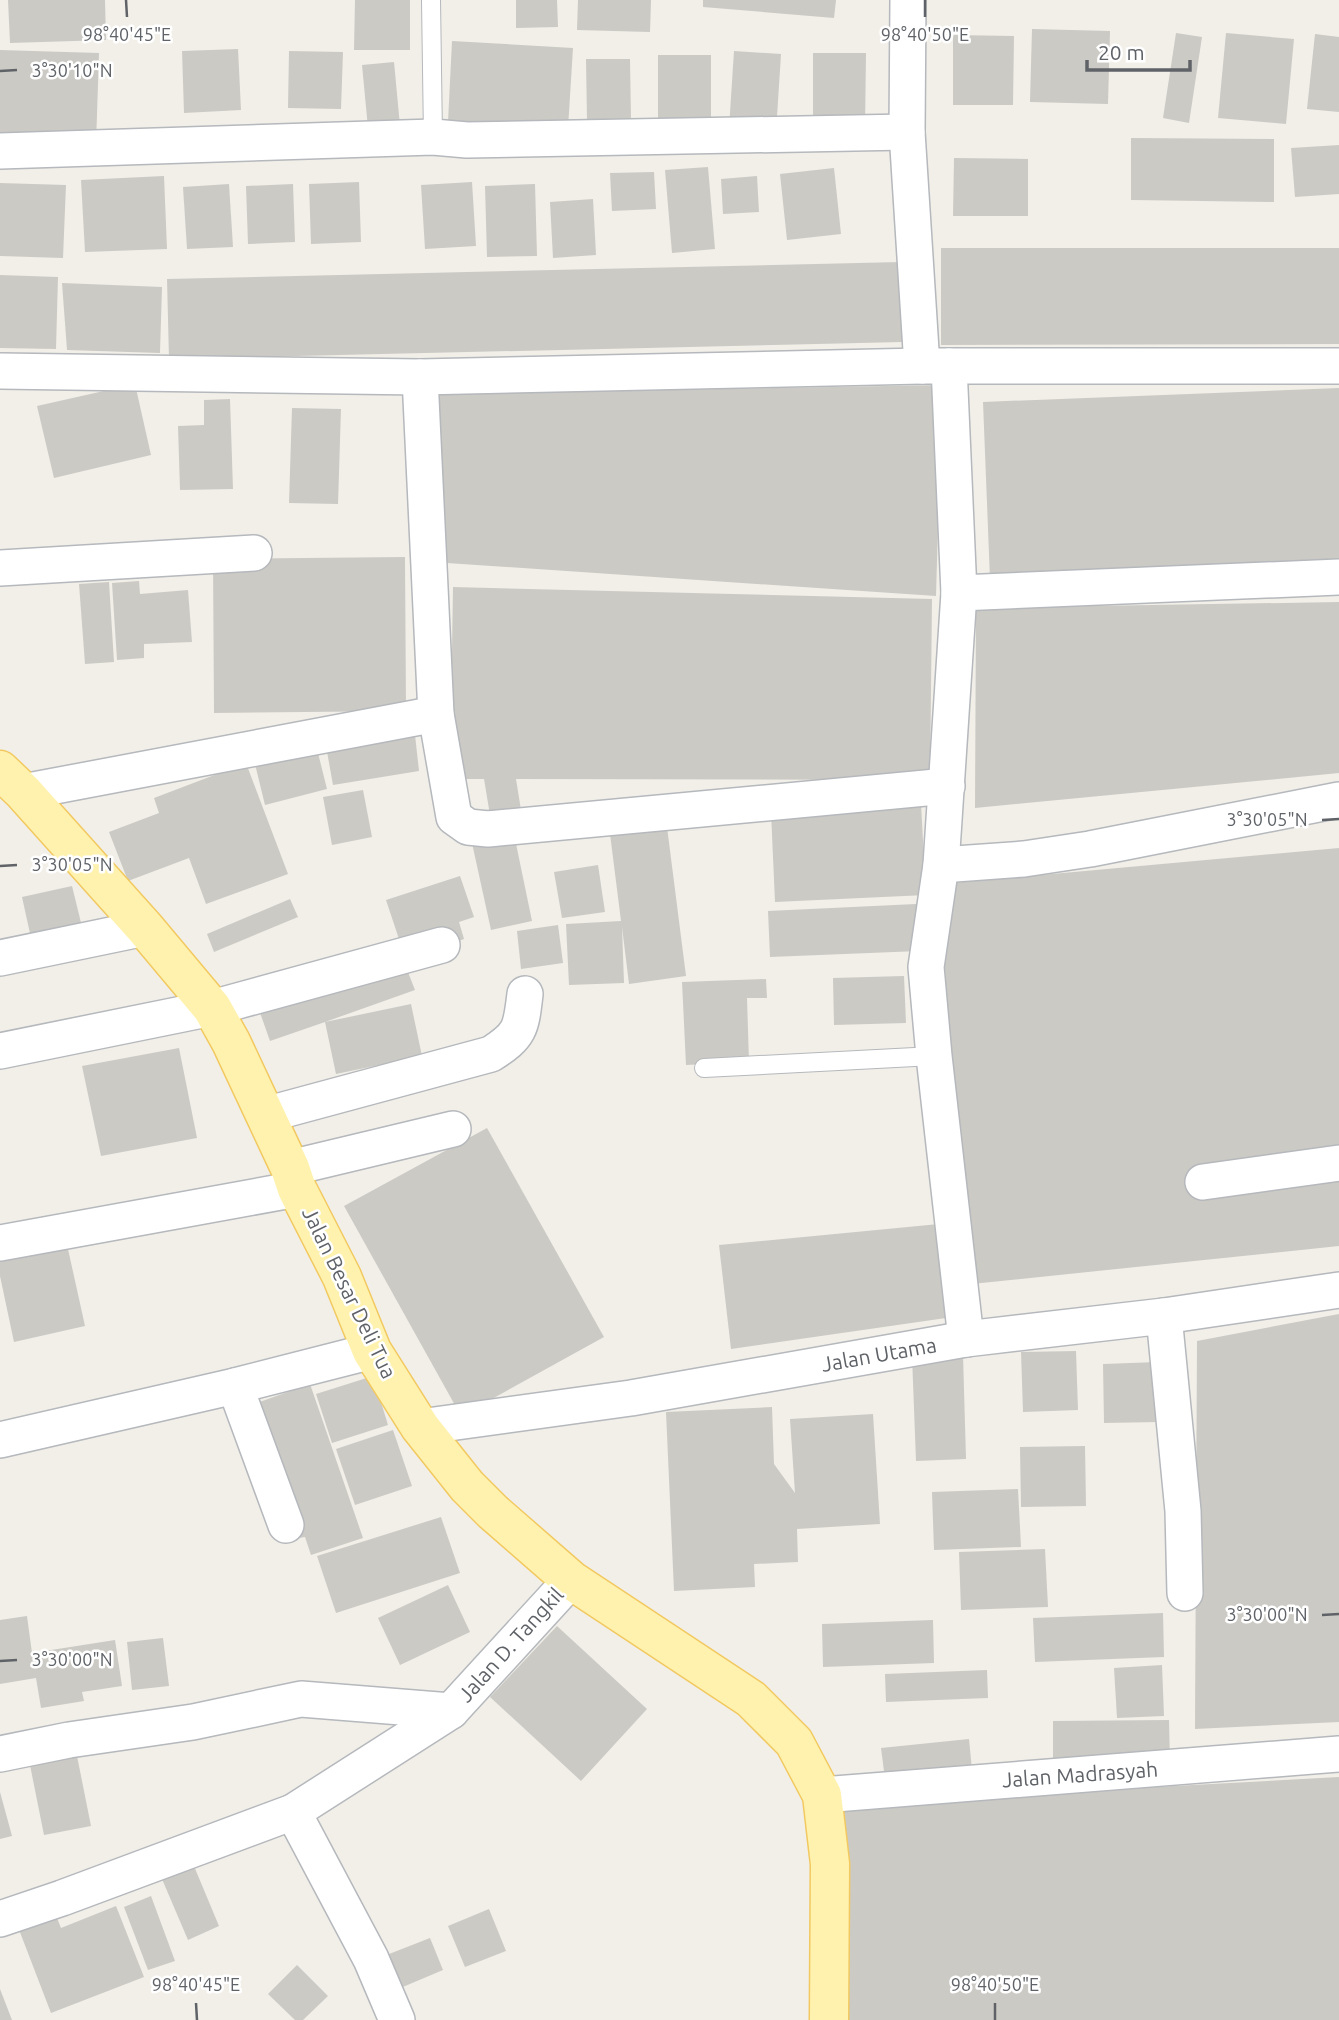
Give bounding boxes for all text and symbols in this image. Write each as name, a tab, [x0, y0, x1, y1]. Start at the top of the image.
text: 98°40'45"E	[83, 24, 171, 44]
text: 98°40'50"E	[881, 24, 969, 44]
scale bar	[1087, 28, 1190, 72]
text: 20 m	[1098, 40, 1145, 64]
text: 3°30'10"N	[32, 60, 112, 80]
text: 3°30'05"N	[1227, 809, 1307, 829]
text: 3°30'05"N	[32, 854, 112, 874]
street label: Jalan Besar Deli Tua	[298, 1203, 402, 1382]
street label: Jalan Utama	[819, 1332, 938, 1376]
street label: Jalan D. Tangkil	[453, 1582, 568, 1706]
text: 3°30'00"N	[1227, 1604, 1307, 1624]
text: 3°30'00"N	[32, 1649, 112, 1669]
street label: Jalan Madrasyah	[1001, 1757, 1159, 1791]
text: 98°40'45"E	[152, 1974, 240, 1994]
text: 98°40'50"E	[951, 1974, 1039, 1994]

